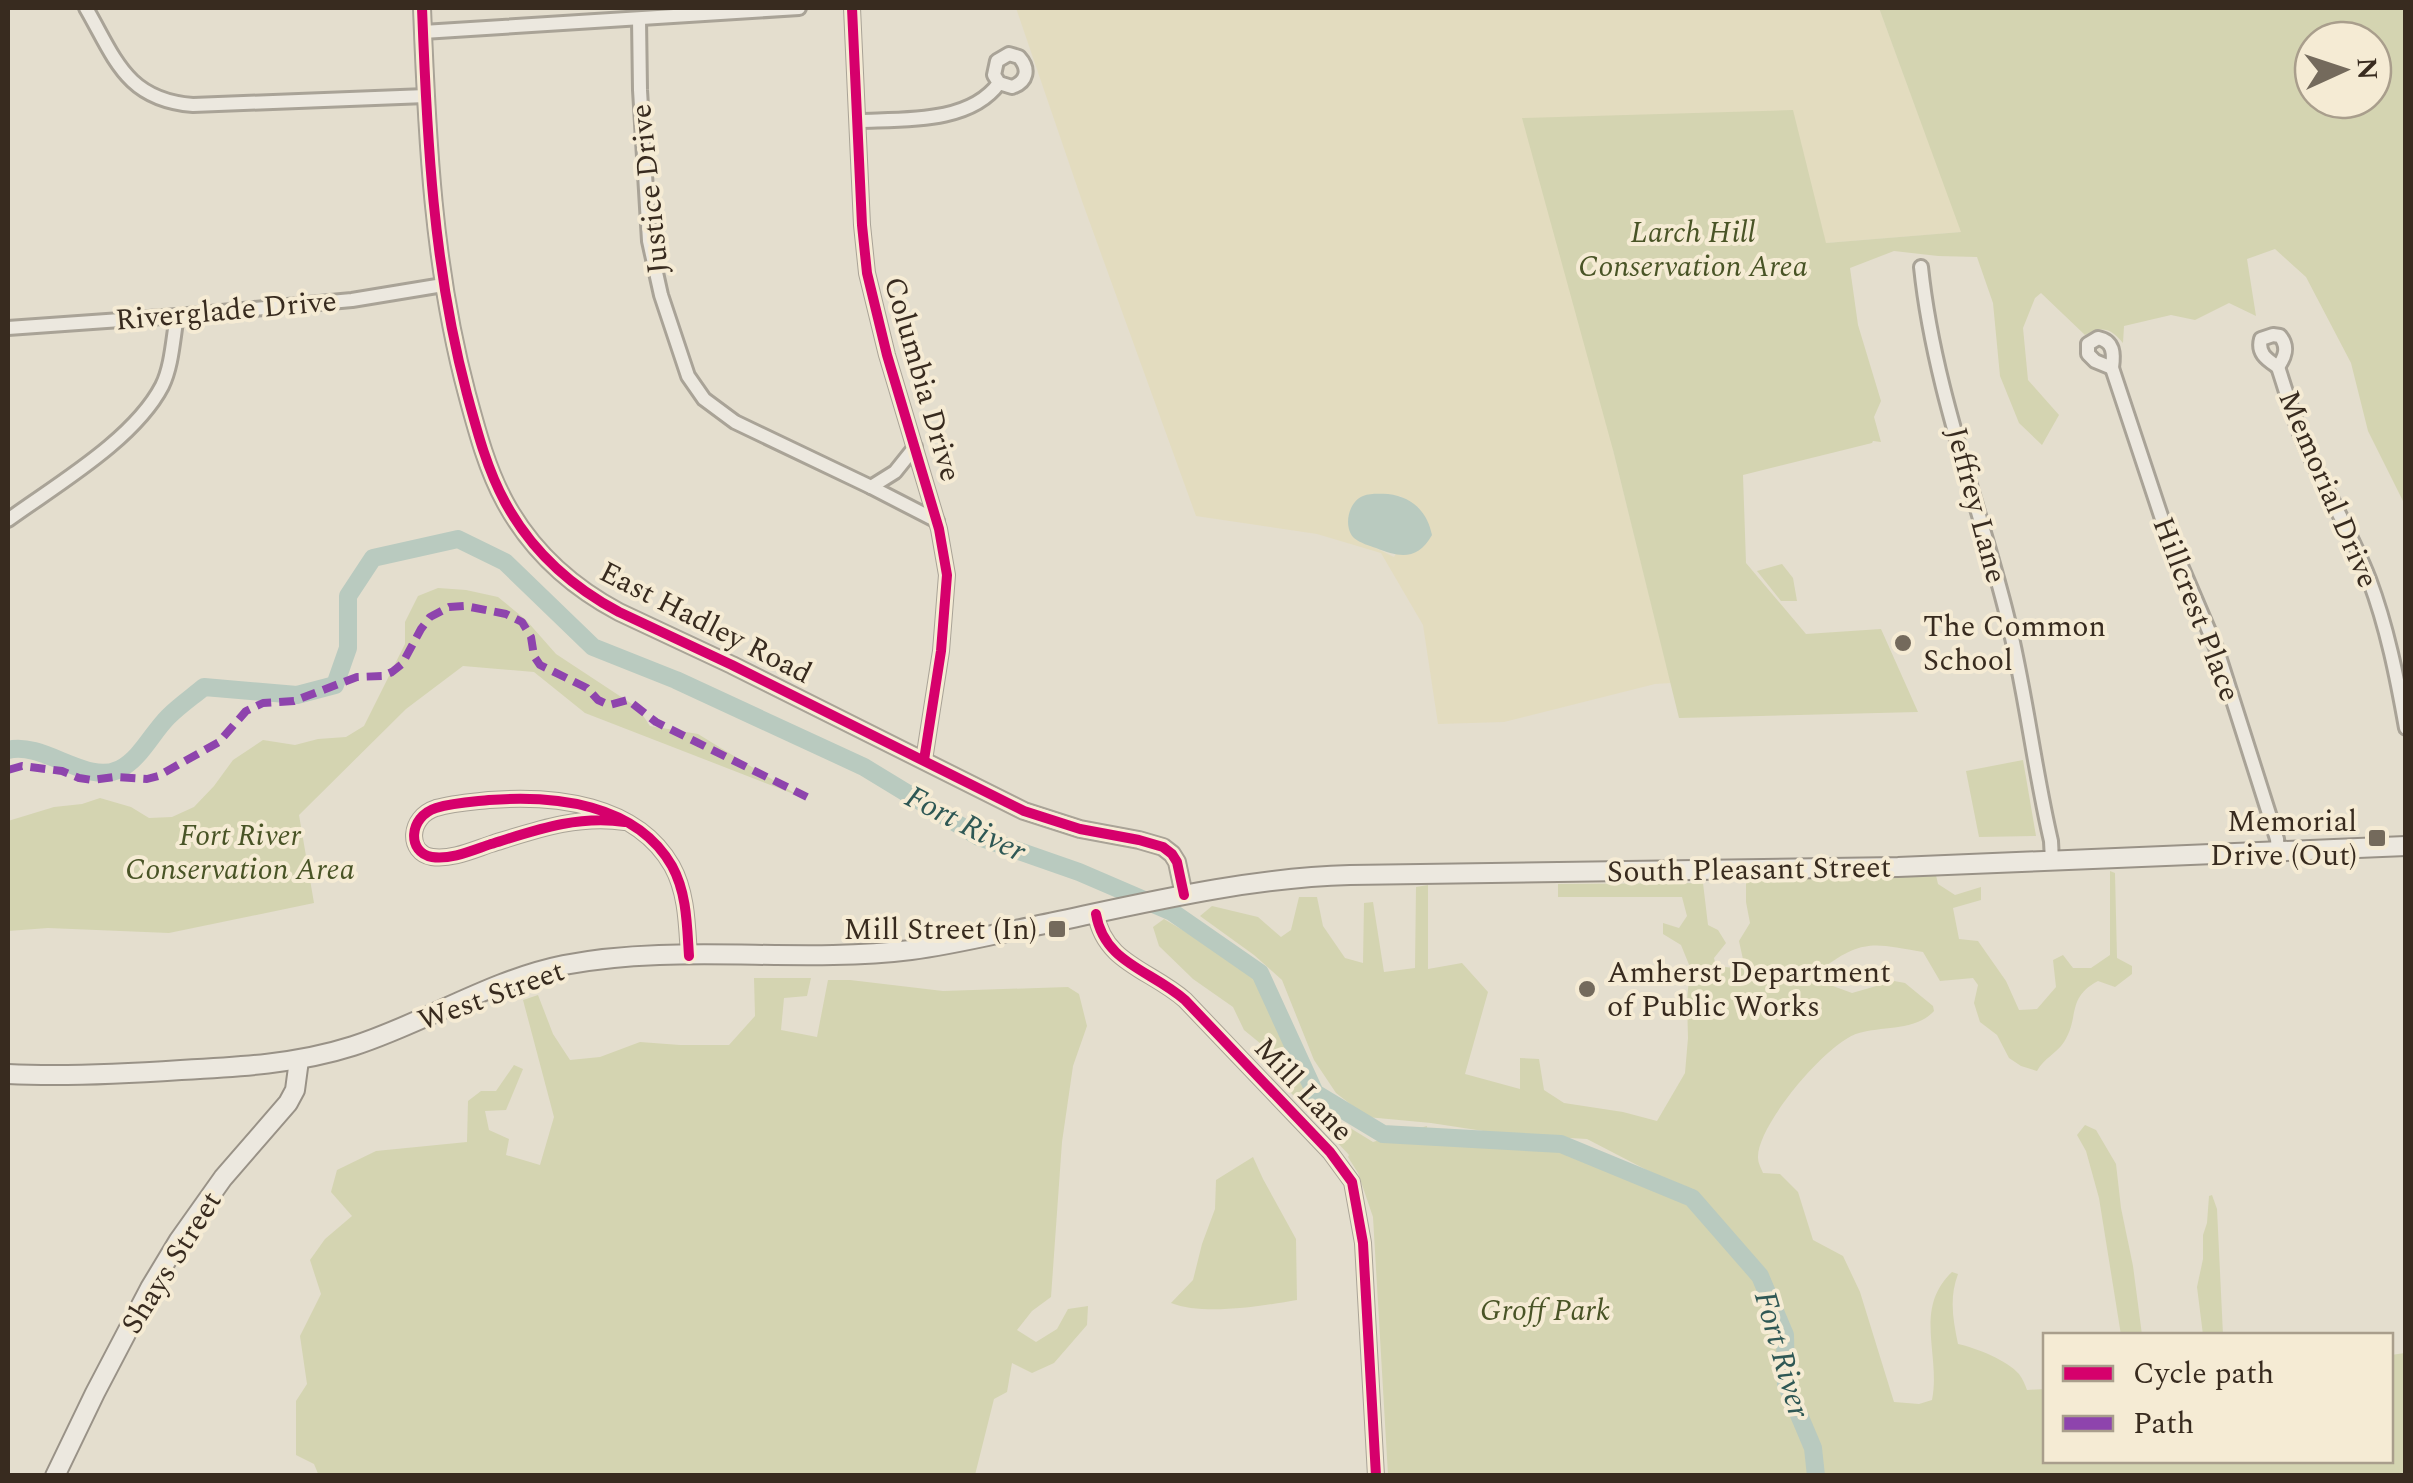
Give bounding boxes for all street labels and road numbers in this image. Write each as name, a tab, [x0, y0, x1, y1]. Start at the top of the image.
street label: Justice Drive	[618, 102, 682, 276]
street label: Columbia Drive	[871, 272, 973, 487]
street label: Riverglade Drive	[114, 278, 339, 344]
street label: Memorial Drive	[2266, 383, 2390, 595]
street label: Jeffrey Lane	[1933, 422, 2019, 589]
street label: Hillcrest Place	[2140, 510, 2252, 708]
street label: East Hadley Road	[591, 549, 820, 696]
street label: South Pleasant Street	[1606, 845, 1892, 895]
street label: West Street	[412, 948, 571, 1044]
street label: Mill Lane	[1242, 1027, 1364, 1153]
street label: Shays Street	[110, 1182, 234, 1343]

